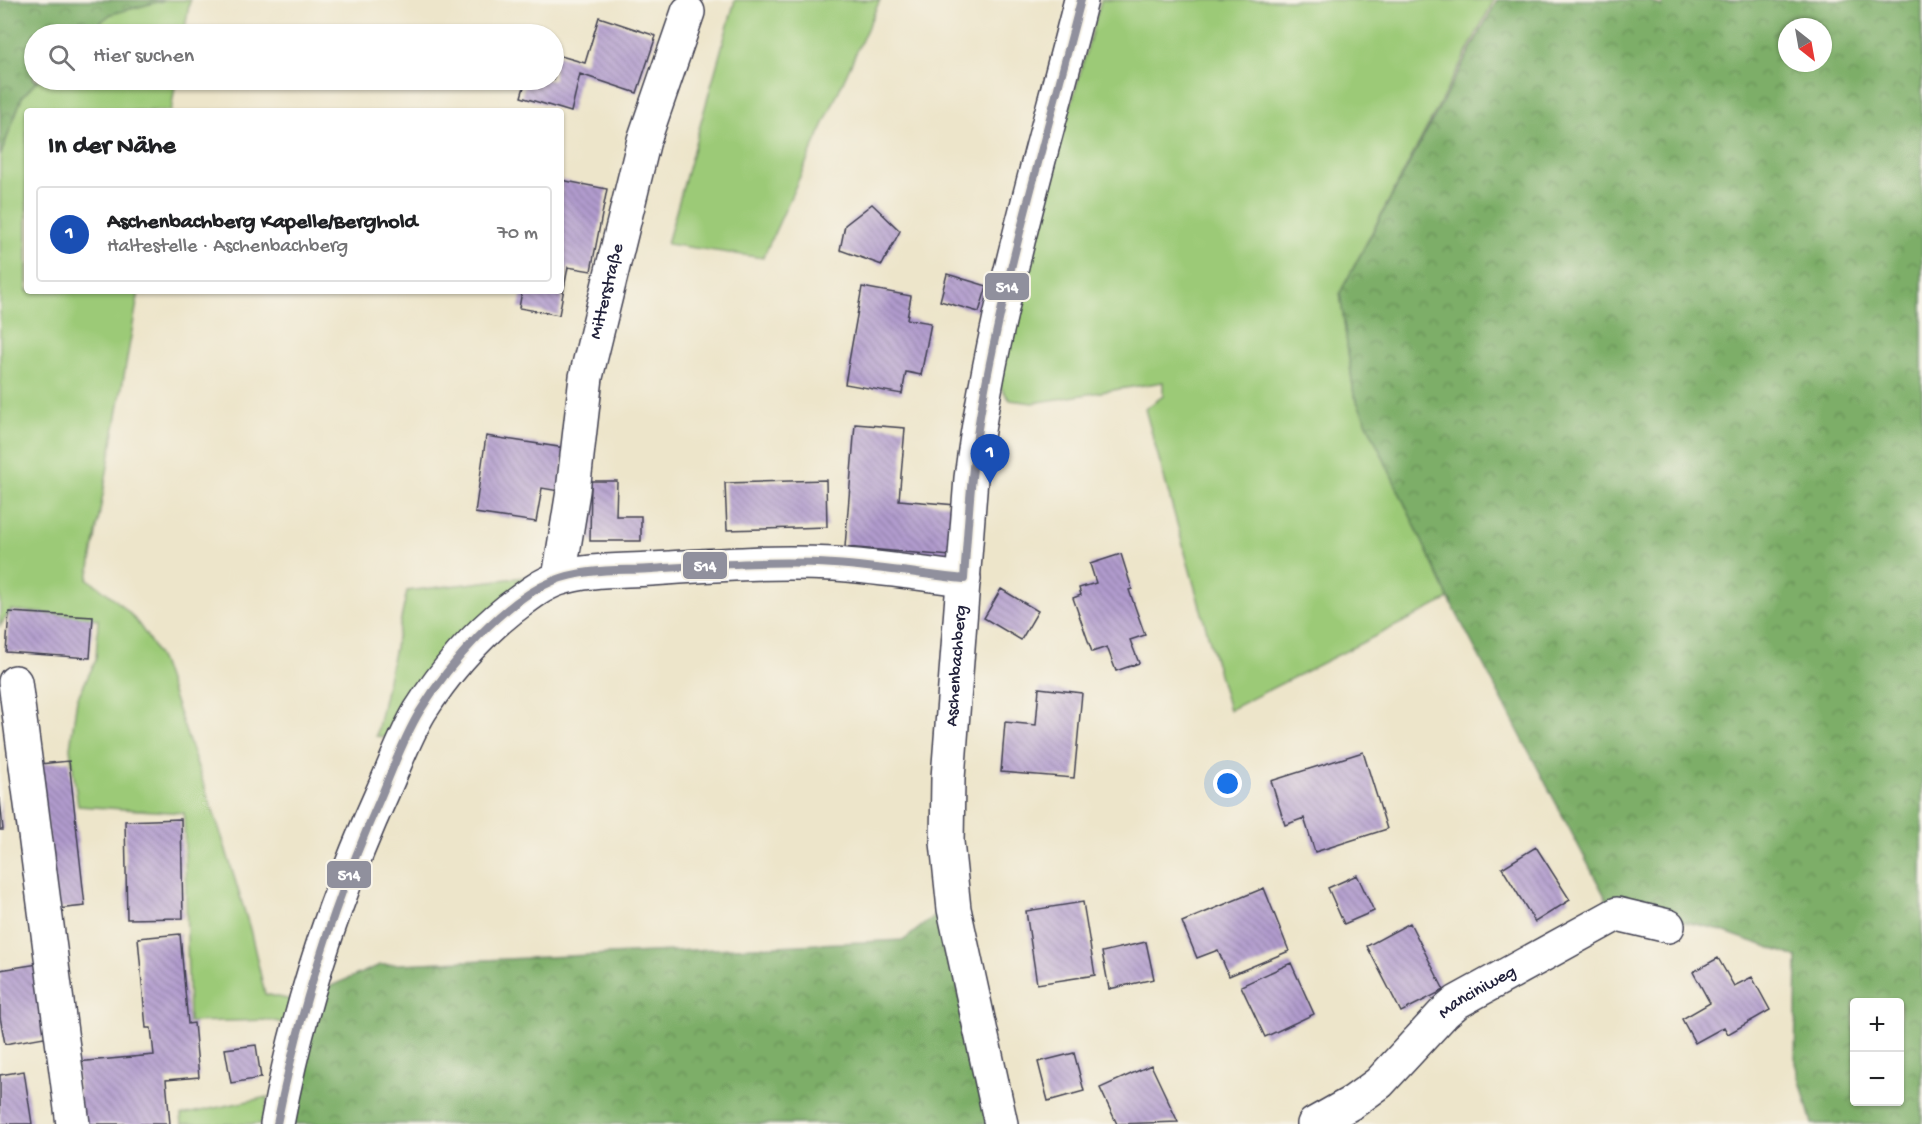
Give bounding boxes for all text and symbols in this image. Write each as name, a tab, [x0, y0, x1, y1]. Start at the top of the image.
north arrow	[1778, 18, 1832, 72]
search box	[24, 24, 564, 90]
icon: search	[45, 41, 78, 74]
text: Hier suchen	[93, 44, 194, 70]
text: In der Nähe	[48, 132, 176, 163]
text: Aschenbachberg Kapelle/Berghold	[107, 210, 418, 236]
text: 1	[65, 223, 74, 246]
text: 70 m	[497, 223, 538, 246]
text: Haltestelle · Aschenbachberg	[107, 236, 348, 259]
street label: Mitterstraße	[585, 241, 629, 341]
line badge: 514	[984, 272, 1030, 301]
text: 514	[996, 280, 1019, 299]
pin: 1	[970, 434, 1010, 484]
line badge: 514	[682, 551, 728, 580]
text: 514	[694, 559, 717, 578]
street label: Aschenbachberg	[941, 604, 972, 727]
your location	[1213, 769, 1242, 798]
line badge: 514	[326, 860, 372, 889]
text: 514	[338, 868, 361, 887]
street label: Manciniweg	[1434, 961, 1520, 1024]
map controls	[1850, 998, 1904, 1106]
button: +	[1850, 998, 1904, 1052]
button: −	[1850, 1052, 1904, 1106]

